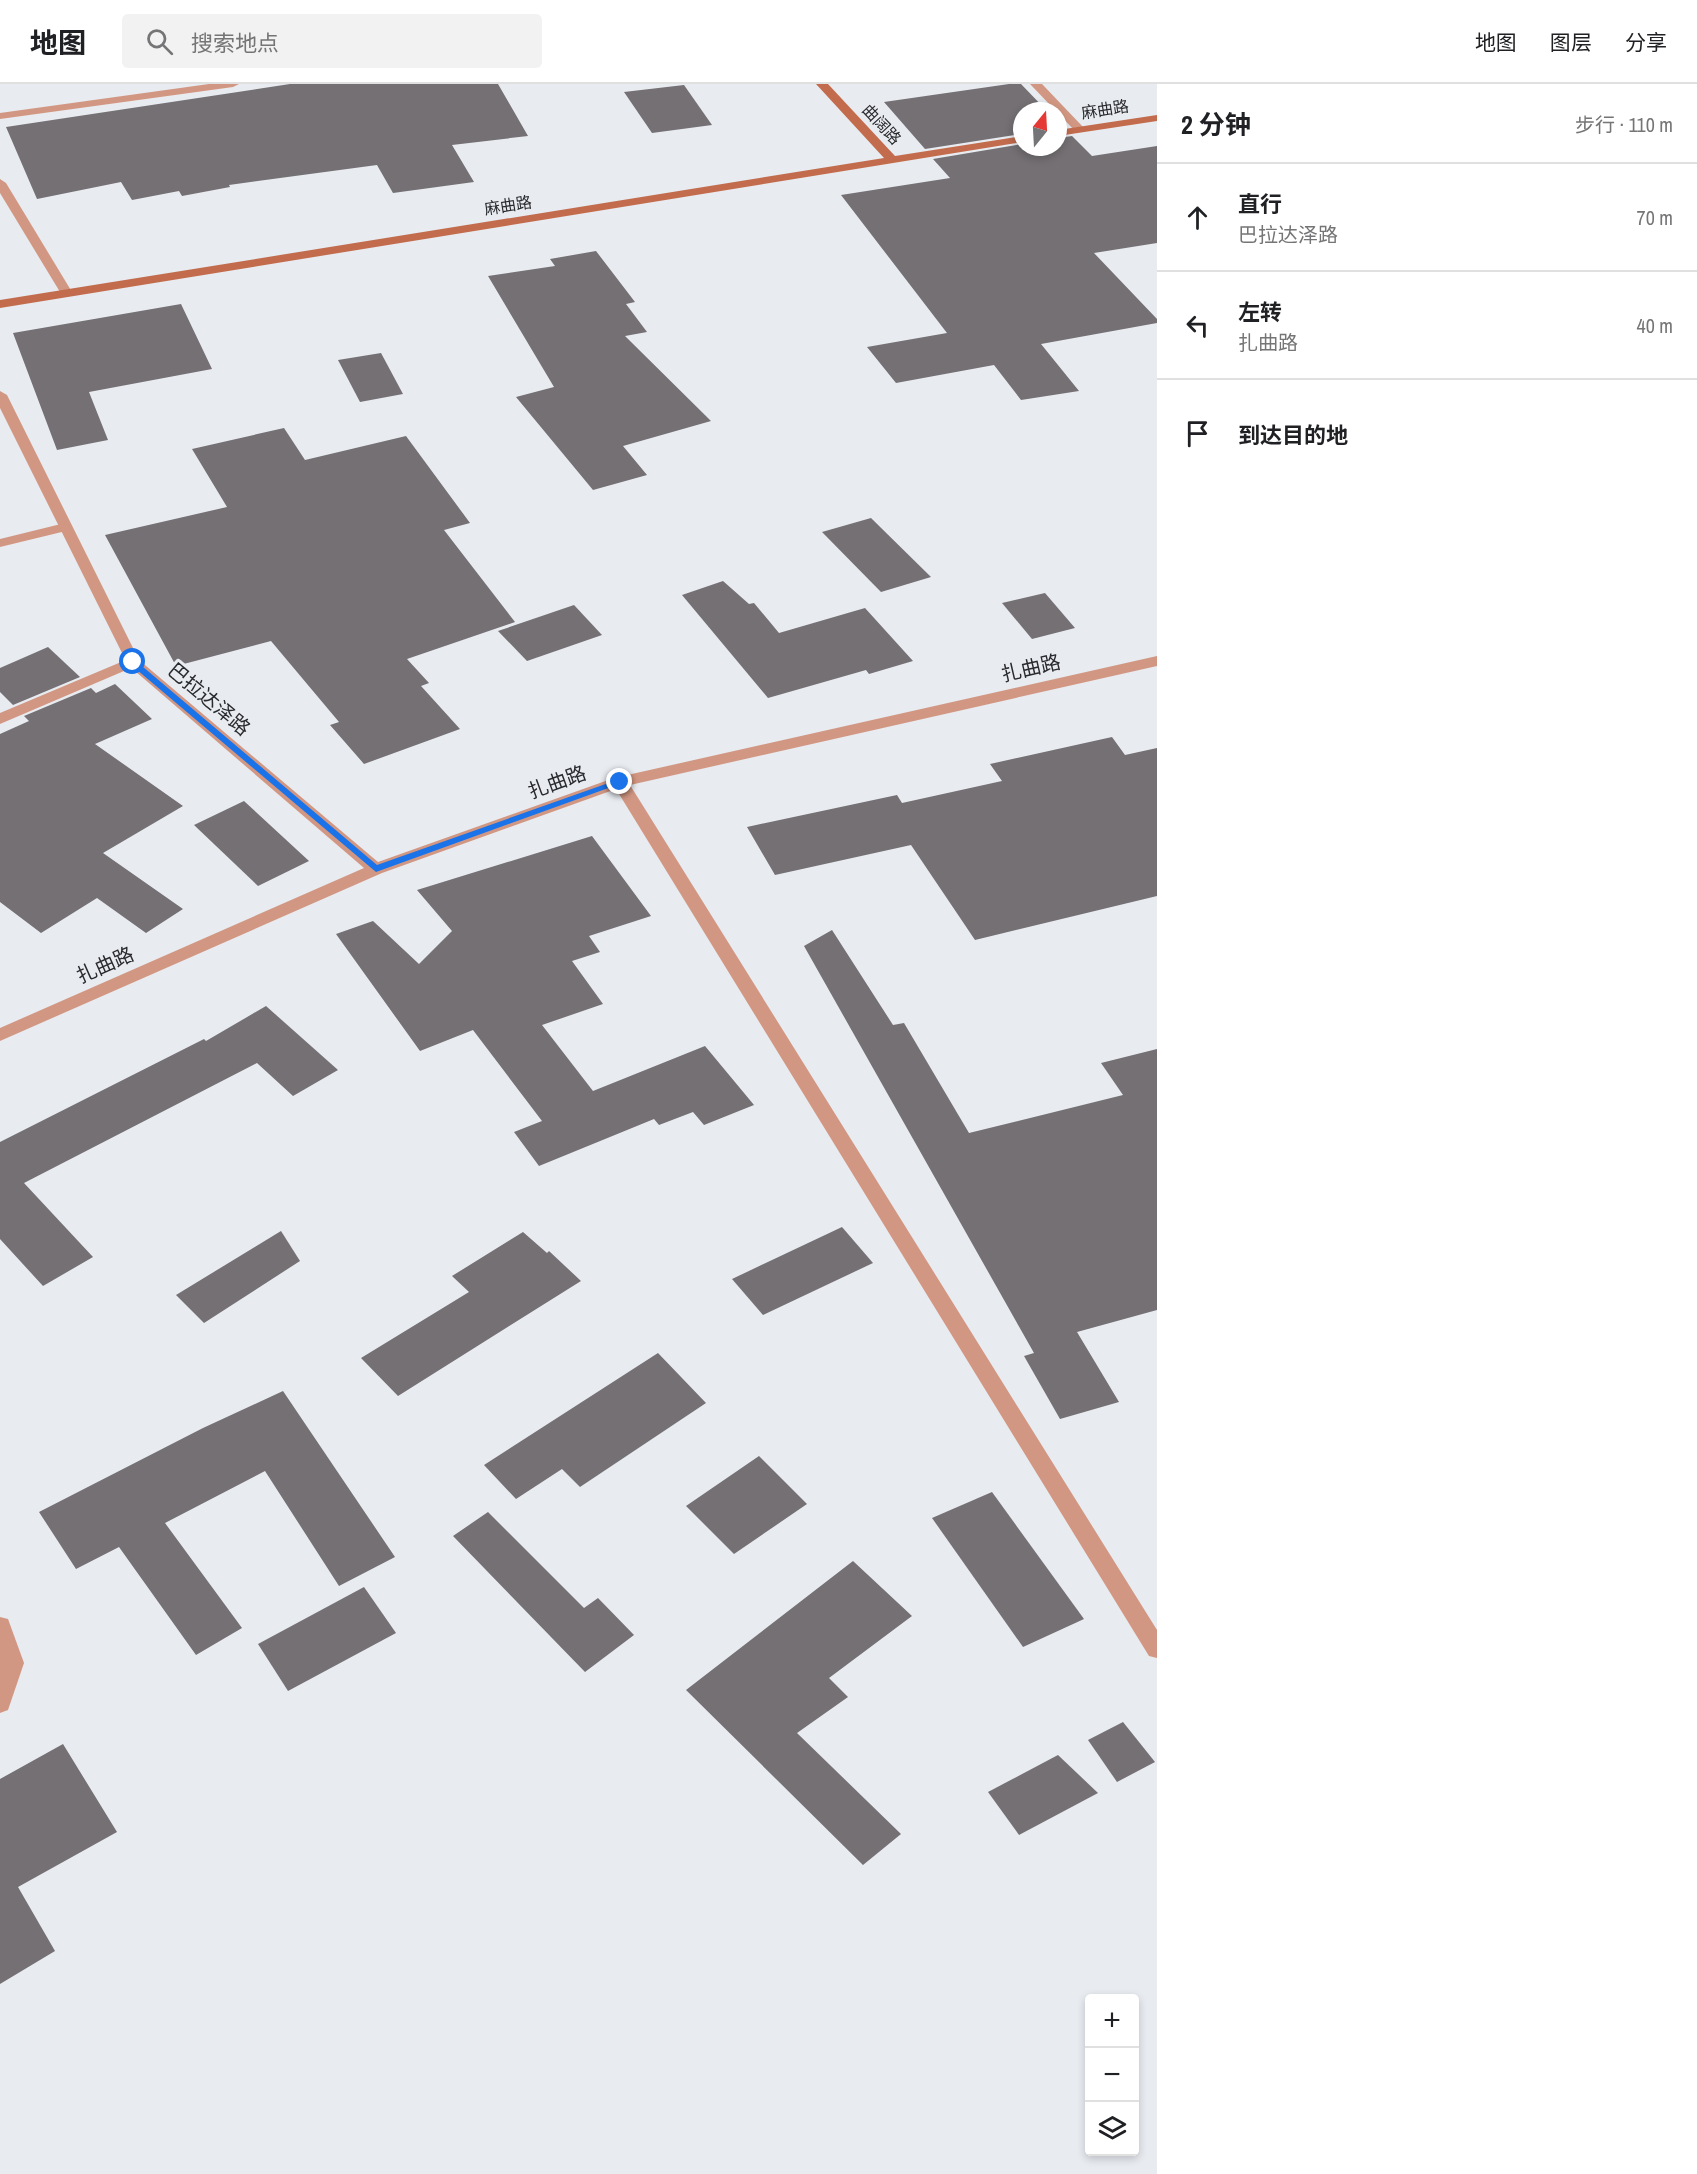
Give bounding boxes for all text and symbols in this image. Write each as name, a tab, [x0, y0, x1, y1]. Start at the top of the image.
search box	[122, 14, 542, 68]
text: 地图	[30, 24, 86, 62]
icon: search	[143, 25, 176, 58]
text: 搜索地点	[191, 28, 279, 58]
text: 地图	[1475, 28, 1517, 57]
text: 图层	[1550, 28, 1592, 57]
text: 分享	[1625, 28, 1667, 57]
street label: 麻曲路	[1080, 94, 1130, 124]
street label: 曲阔路	[858, 99, 906, 149]
north arrow	[1013, 102, 1067, 156]
text: 2 分钟	[1181, 107, 1251, 142]
text: 步行 · 110 m	[1575, 111, 1673, 138]
text: 直行	[1238, 189, 1282, 219]
street label: 麻曲路	[483, 190, 533, 220]
icon: ahead	[1181, 201, 1214, 234]
text: 70 m	[1637, 204, 1673, 231]
text: 巴拉达泽路	[1238, 221, 1338, 248]
text: 左转	[1238, 297, 1282, 327]
icon: left	[1181, 309, 1214, 342]
text: 40 m	[1637, 312, 1673, 339]
text: 扎曲路	[1238, 329, 1298, 356]
icon: arrive	[1181, 417, 1214, 450]
text: 到达目的地	[1238, 420, 1348, 450]
route start	[119, 648, 145, 674]
street label: 扎曲路	[999, 648, 1063, 687]
street label: 巴拉达泽路	[162, 656, 256, 741]
street label: 扎曲路	[524, 759, 590, 804]
route end	[606, 768, 632, 794]
street label: 扎曲路	[72, 940, 138, 989]
map controls	[1085, 1994, 1139, 2156]
button: +	[1085, 1994, 1139, 2048]
button: −	[1085, 2048, 1139, 2102]
button: layers	[1085, 2102, 1139, 2156]

